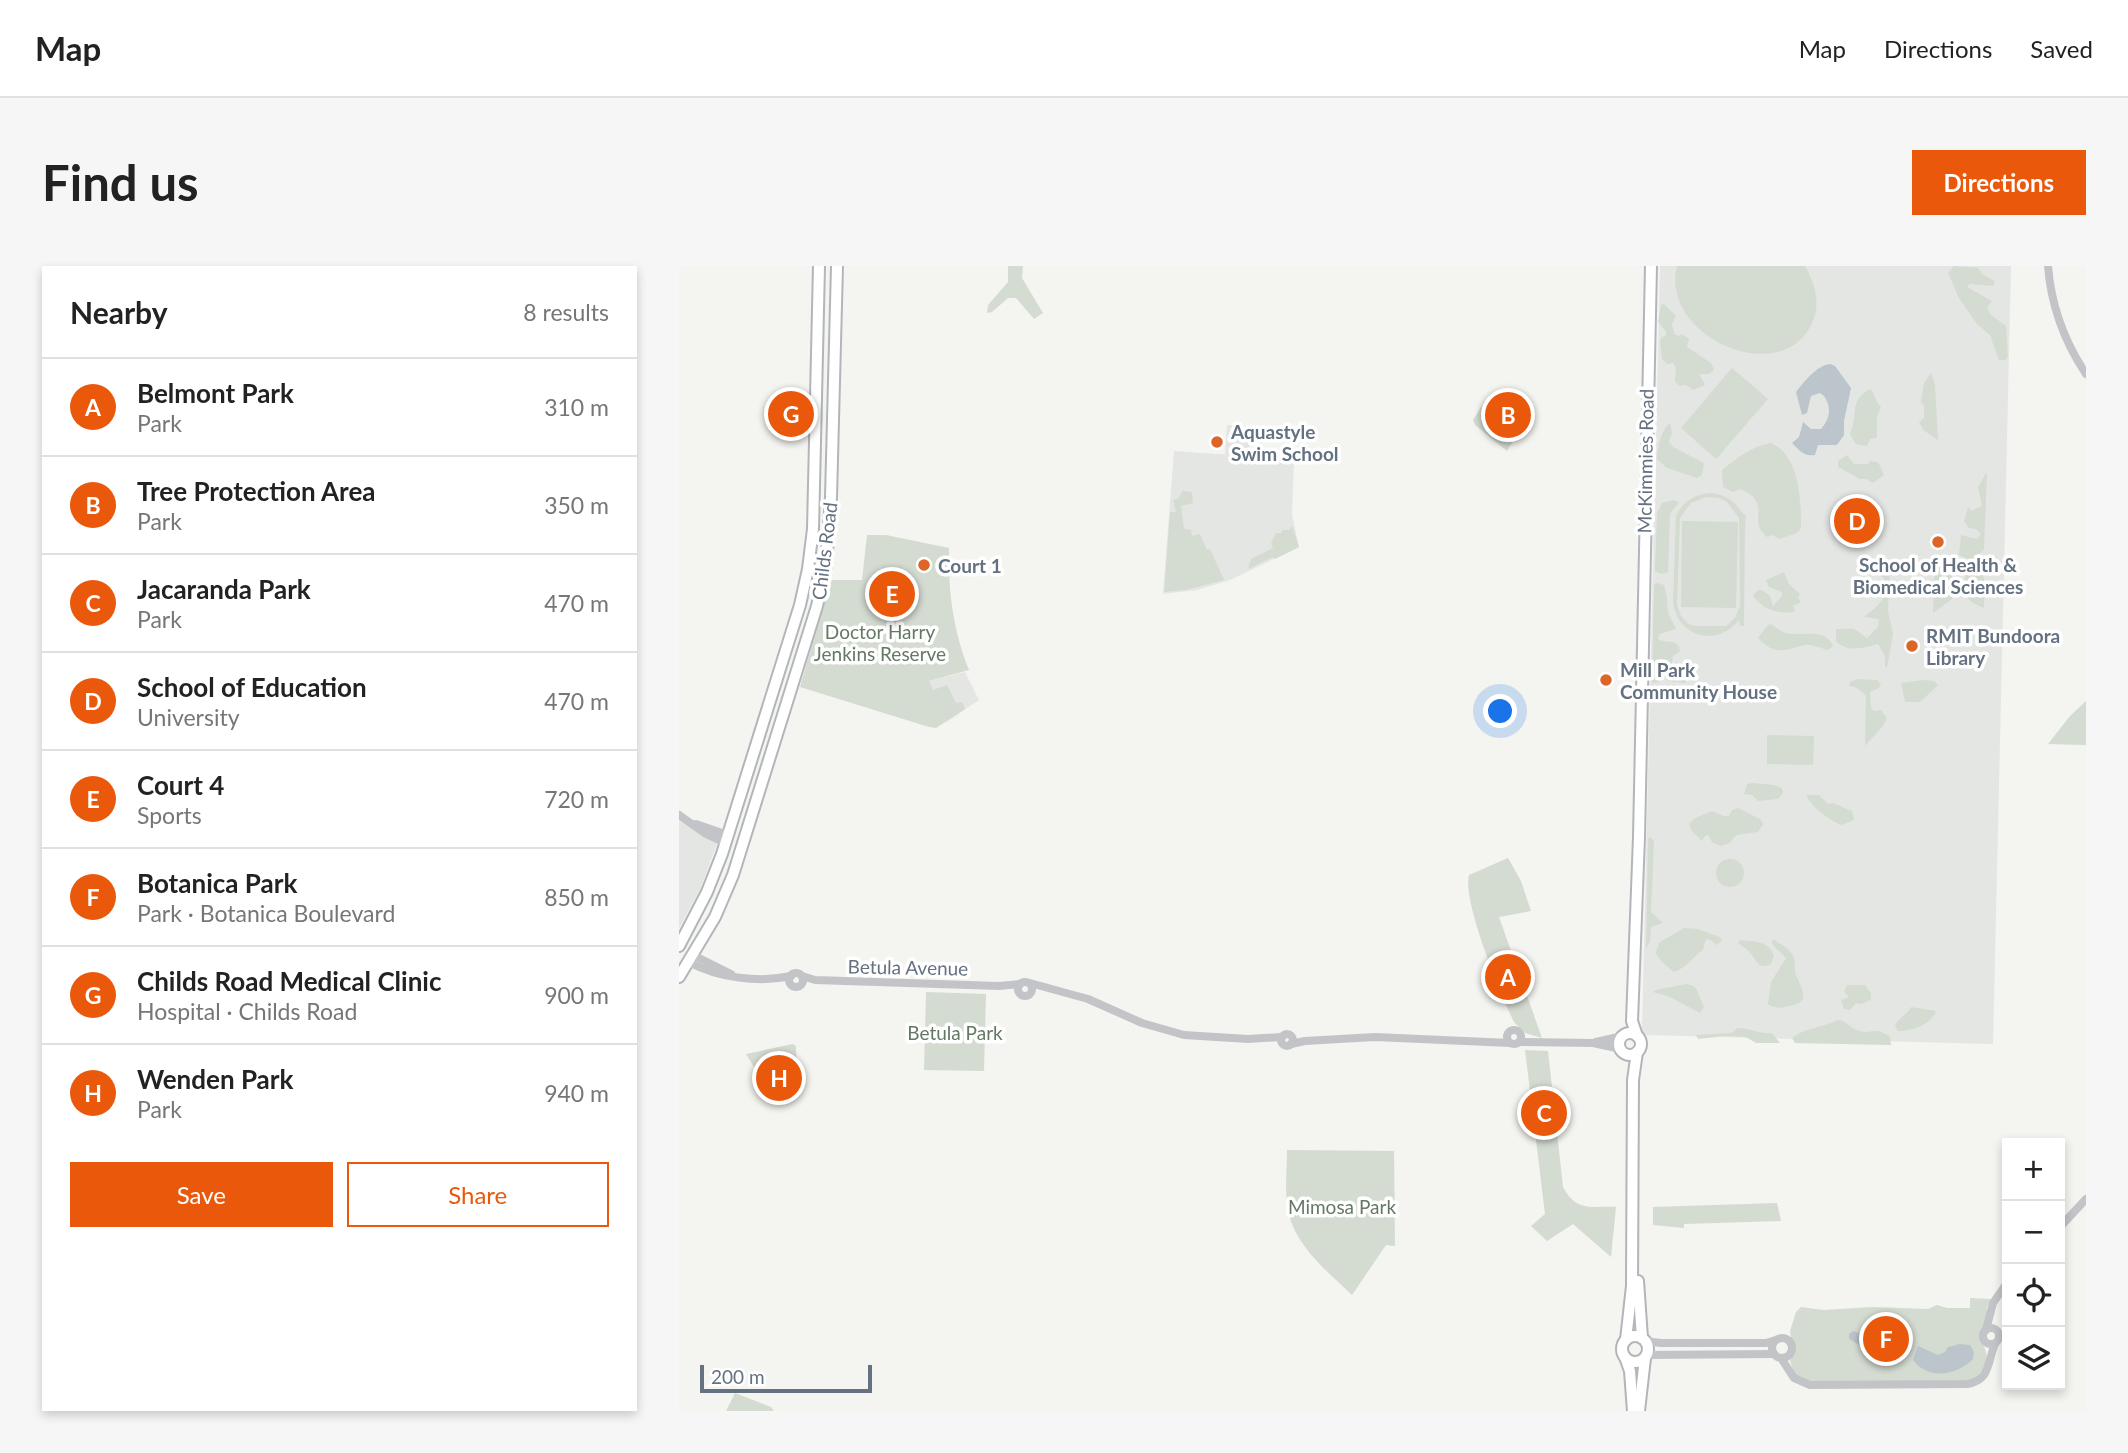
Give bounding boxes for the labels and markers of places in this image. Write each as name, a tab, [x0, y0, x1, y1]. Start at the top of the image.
pin: G	[768, 388, 814, 440]
pin: B	[1485, 389, 1531, 441]
place label: Aquastyle Swim School	[1230, 420, 1339, 465]
marker: Aquastyle Swim School	[1209, 434, 1225, 450]
pin: D	[1834, 495, 1880, 547]
marker: School of Health & Biomedical Sciences	[1930, 534, 1946, 550]
place label: School of Health & Biomedical Sciences	[1853, 553, 2023, 598]
place label: Court 1	[938, 554, 1002, 577]
marker: Court 1	[916, 557, 932, 573]
pin: E	[869, 568, 915, 620]
place label: RMIT Bundoora Library	[1926, 624, 2060, 669]
marker: RMIT Bundoora Library	[1904, 638, 1920, 654]
place label: Mill Park Community House	[1620, 658, 1777, 703]
marker: Mill Park Community House	[1598, 672, 1614, 688]
pin: A	[1485, 951, 1531, 1003]
pin: H	[756, 1052, 802, 1104]
pin: C	[1521, 1087, 1567, 1139]
pin: F	[1863, 1313, 1909, 1365]

